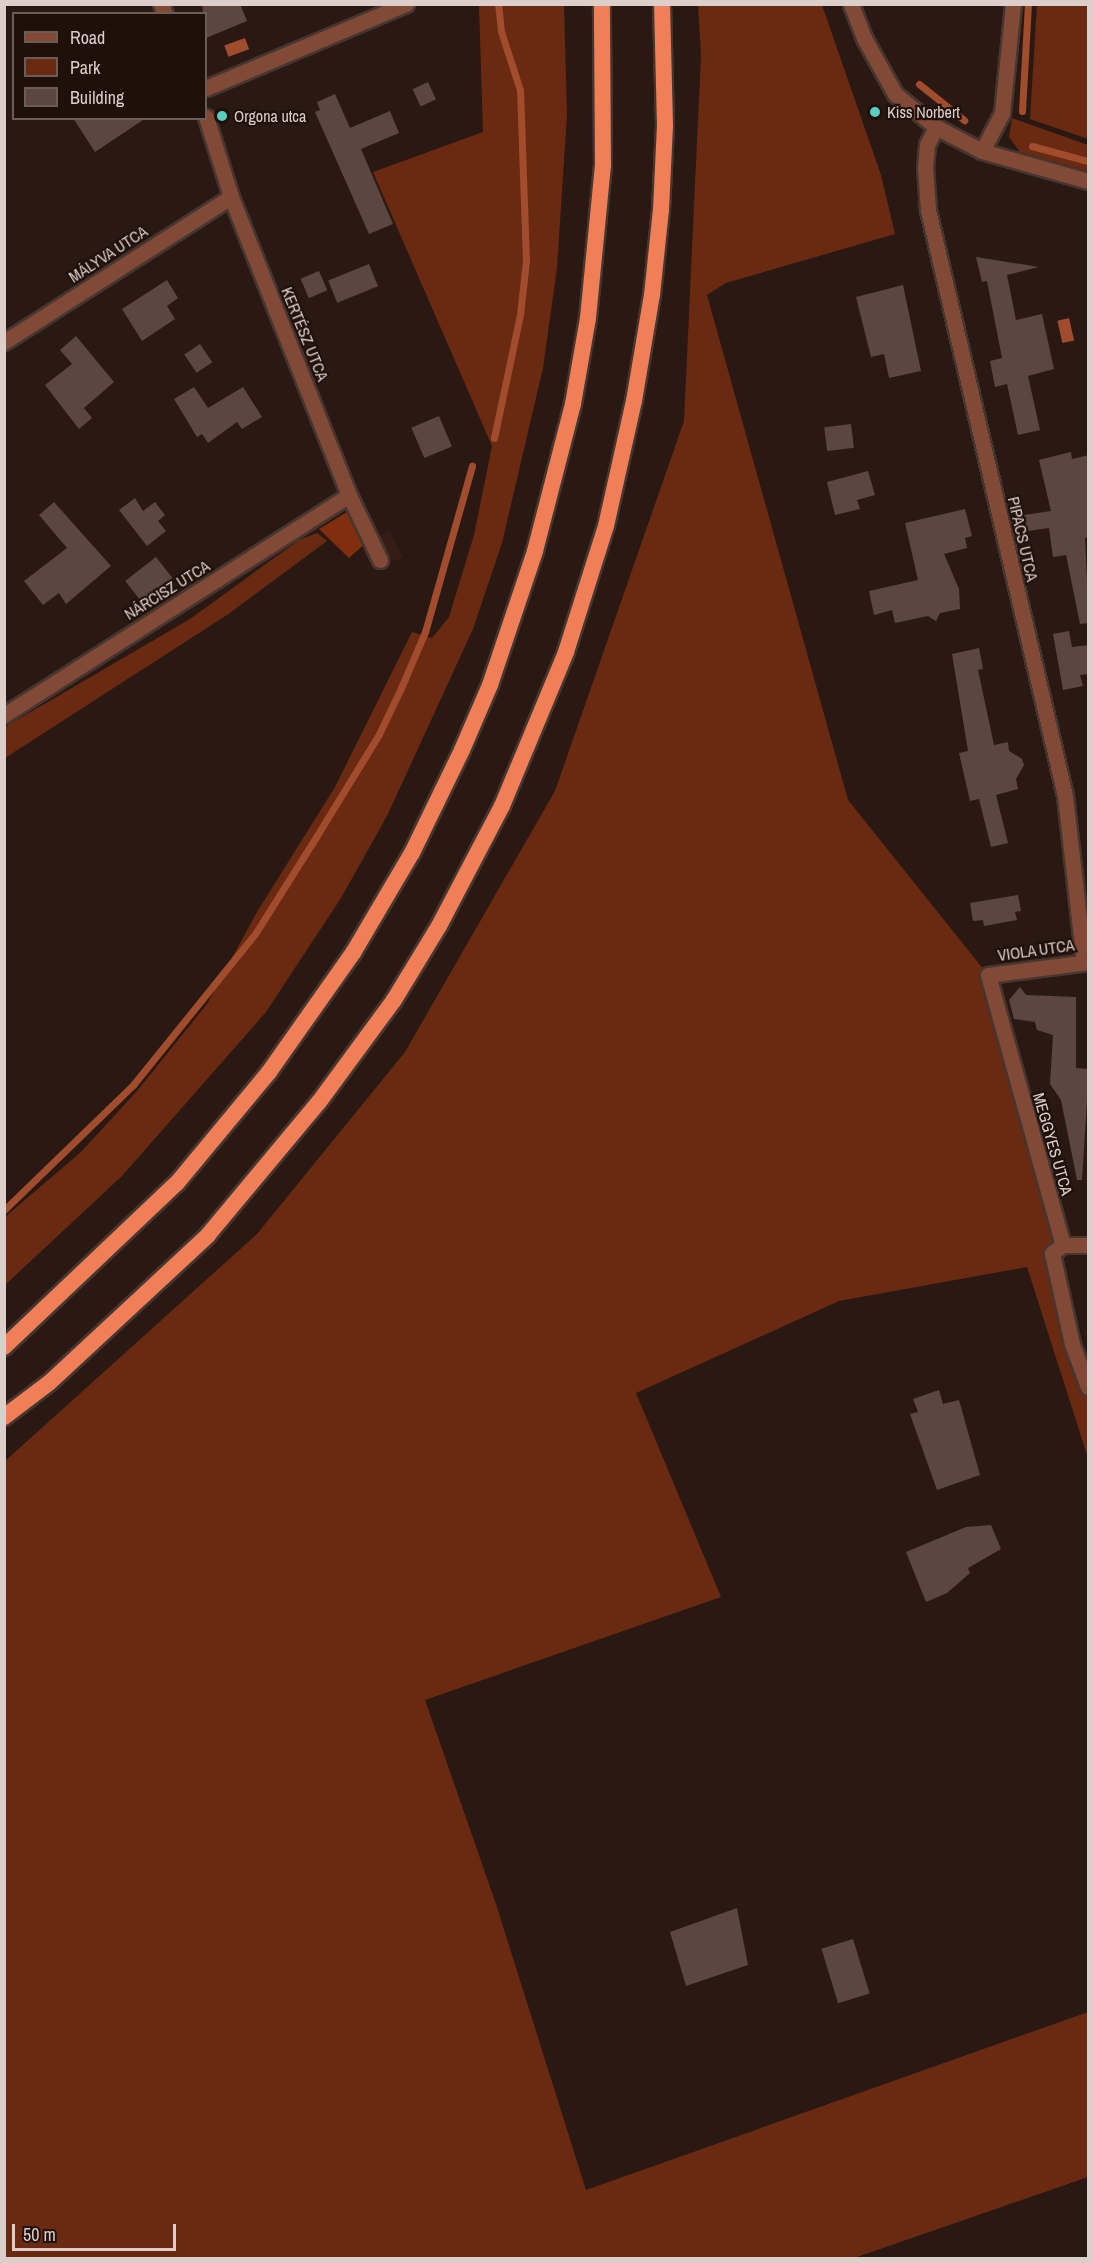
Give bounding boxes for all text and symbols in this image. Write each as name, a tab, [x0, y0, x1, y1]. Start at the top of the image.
legend	[12, 12, 207, 120]
text: Road	[70, 25, 105, 50]
text: Park	[70, 55, 100, 80]
text: Building	[70, 85, 124, 110]
place label: Kiss Norbert	[887, 102, 960, 122]
marker: Kiss Norbert	[868, 105, 882, 119]
place label: Orgona utca	[234, 106, 306, 126]
marker: Orgona utca	[215, 109, 229, 123]
street label: MÁLYVA UTCA	[65, 221, 151, 287]
street label: KERTÉSZ UTCA	[277, 284, 333, 384]
street label: PIPACS UTCA	[1004, 495, 1042, 583]
street label: NÁRCISZ UTCA	[121, 556, 213, 624]
street label: VIOLA UTCA	[996, 935, 1076, 965]
street label: MEGGYES UTCA	[1029, 1091, 1077, 1197]
scale bar	[15, 2212, 178, 2250]
text: 50 m	[23, 2222, 56, 2247]

